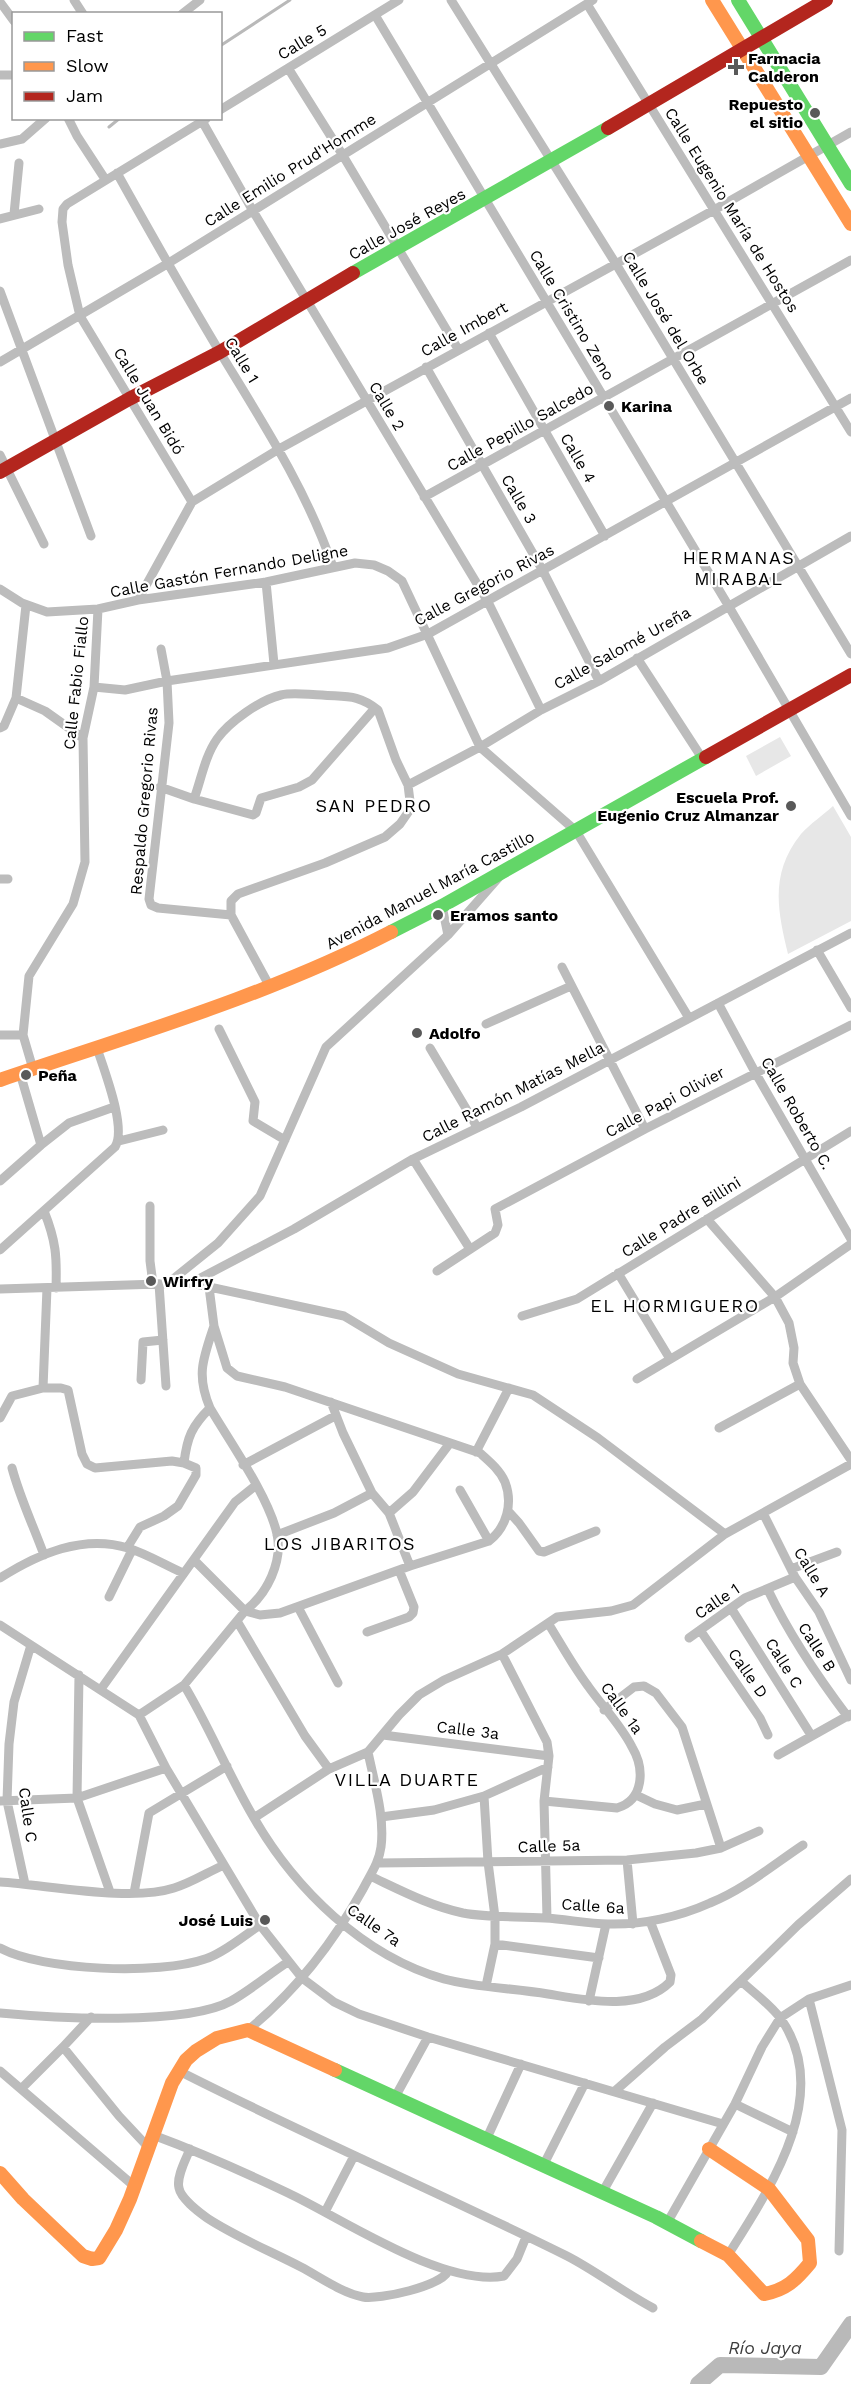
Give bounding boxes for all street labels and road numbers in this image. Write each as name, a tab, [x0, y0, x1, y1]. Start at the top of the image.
street label: Calle 5	[274, 20, 330, 64]
street label: Calle Eugenio María de Hostos	[661, 104, 803, 316]
street label: Calle Emilio Prud'Homme	[200, 109, 380, 231]
street label: Calle José Reyes	[345, 184, 469, 264]
street label: Calle Cristino Zeno	[525, 246, 619, 384]
street label: Calle José del Orbe	[619, 248, 713, 388]
street label: Calle Imbert	[417, 297, 511, 361]
street label: Calle 1	[221, 333, 263, 387]
street label: Calle Juan Bidó	[110, 344, 188, 458]
street label: Calle 2	[365, 378, 409, 434]
street label: Calle Pepillo Salcedo	[444, 379, 596, 475]
street label: Calle 4	[556, 430, 600, 486]
street label: Calle 3	[497, 471, 541, 527]
street label: Calle Gregorio Rivas	[411, 540, 557, 630]
street label: Calle Gastón Fernando Deligne	[108, 541, 350, 601]
street label: Calle Salomé Ureña	[550, 602, 694, 694]
street label: Calle Fabio Fiallo	[60, 615, 92, 751]
street label: Respaldo Gregorio Rivas	[126, 706, 162, 896]
street label: Avenida Manuel María Castillo	[322, 827, 538, 953]
street label: Calle Ramón Matías Mella	[419, 1038, 607, 1146]
street label: Calle Roberto C.	[757, 1053, 837, 1173]
street label: Calle Papi Olivier	[602, 1062, 728, 1141]
street label: Calle Padre Billini	[618, 1173, 744, 1261]
street label: Calle A	[790, 1544, 834, 1601]
street label: Calle 1	[691, 1579, 743, 1623]
street label: Calle B	[794, 1619, 840, 1675]
street label: Calle C	[761, 1634, 807, 1692]
street label: Calle D	[724, 1645, 772, 1701]
street label: Calle 1a	[597, 1678, 647, 1738]
street label: Calle 3a	[436, 1717, 500, 1743]
street label: Calle C	[15, 1786, 41, 1844]
street label: Calle 5a	[517, 1835, 581, 1857]
street label: Calle 6a	[561, 1894, 625, 1918]
street label: Calle 7a	[343, 1900, 405, 1950]

